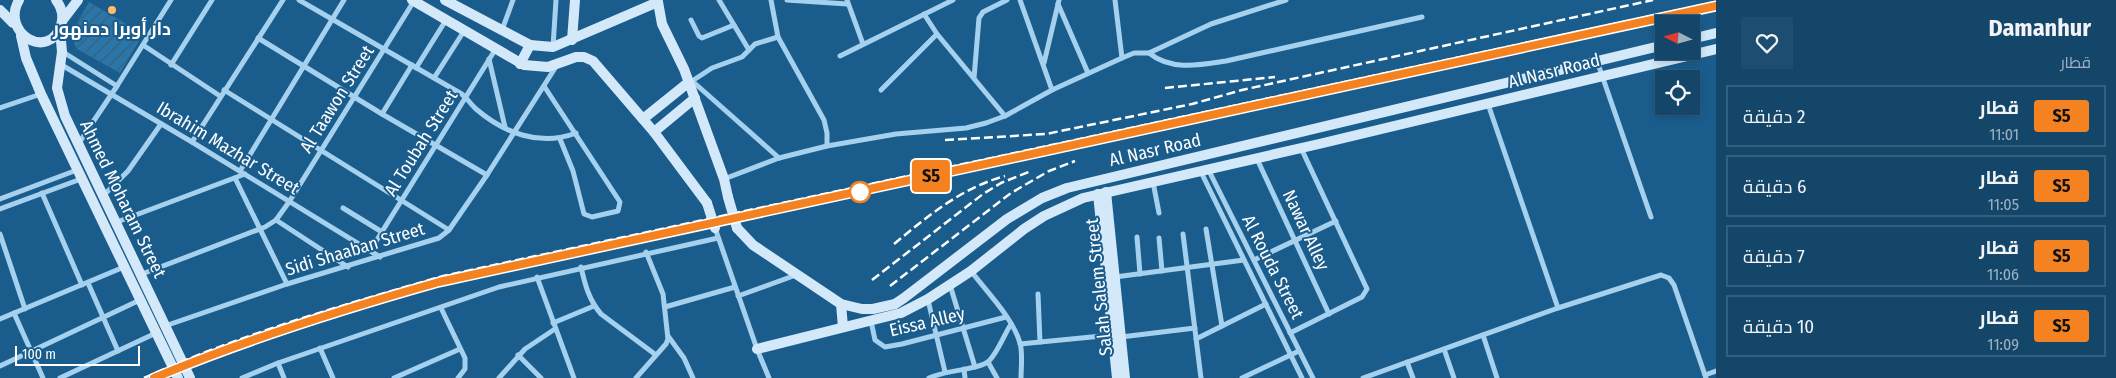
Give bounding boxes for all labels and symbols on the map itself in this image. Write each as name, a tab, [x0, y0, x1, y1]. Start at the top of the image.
marker: دار أوبرا دمنهور	[106, 4, 118, 16]
north arrow	[1655, 15, 1700, 60]
place label: دار أوبرا دمنهور	[52, 16, 171, 40]
street label: Al Taawon Street	[295, 41, 379, 157]
street label: Al Nasr Road	[1506, 49, 1602, 93]
street label: Al Toubah Street	[380, 86, 462, 200]
street label: Ibrahim Mazhar Street	[153, 97, 304, 199]
street label: Ahmed Moharam Street	[75, 116, 171, 282]
street label: Al Nasr Road	[1107, 129, 1203, 171]
line badge: S5	[908, 160, 954, 192]
unlabelled marker	[849, 181, 871, 203]
street label: Nawar Alley	[1278, 186, 1334, 274]
street label: Al Rouda Street	[1237, 211, 1309, 323]
street label: Sidi Shaaban Street	[283, 217, 427, 281]
street label: Salah Salem Street	[1081, 217, 1117, 357]
street label: Eissa Alley	[887, 303, 967, 341]
scale bar	[15, 343, 140, 366]

